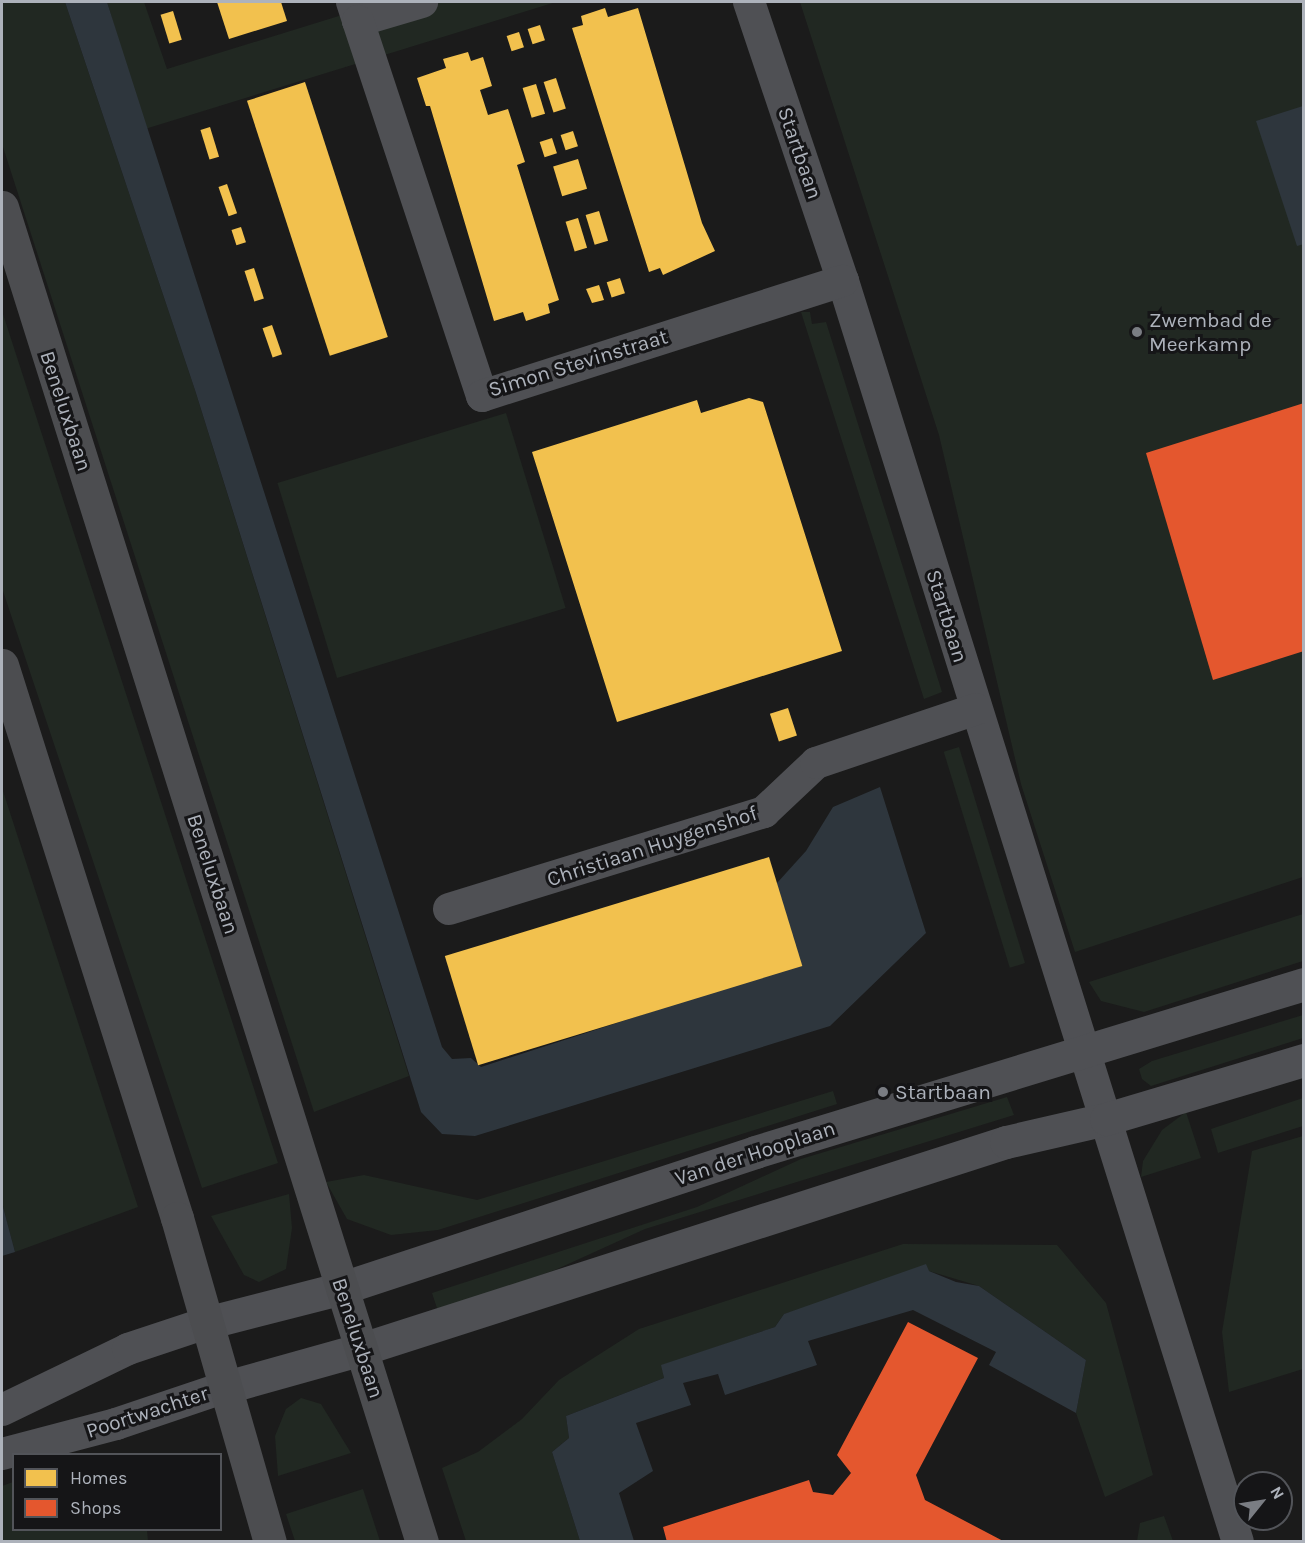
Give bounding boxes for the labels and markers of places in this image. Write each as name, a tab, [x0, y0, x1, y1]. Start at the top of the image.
place label: Zwembad de Meerkamp	[1149, 307, 1272, 357]
marker: Zwembad de Meerkamp	[1130, 325, 1144, 339]
place label: Startbaan	[895, 1079, 991, 1105]
marker: Startbaan	[876, 1085, 890, 1099]

